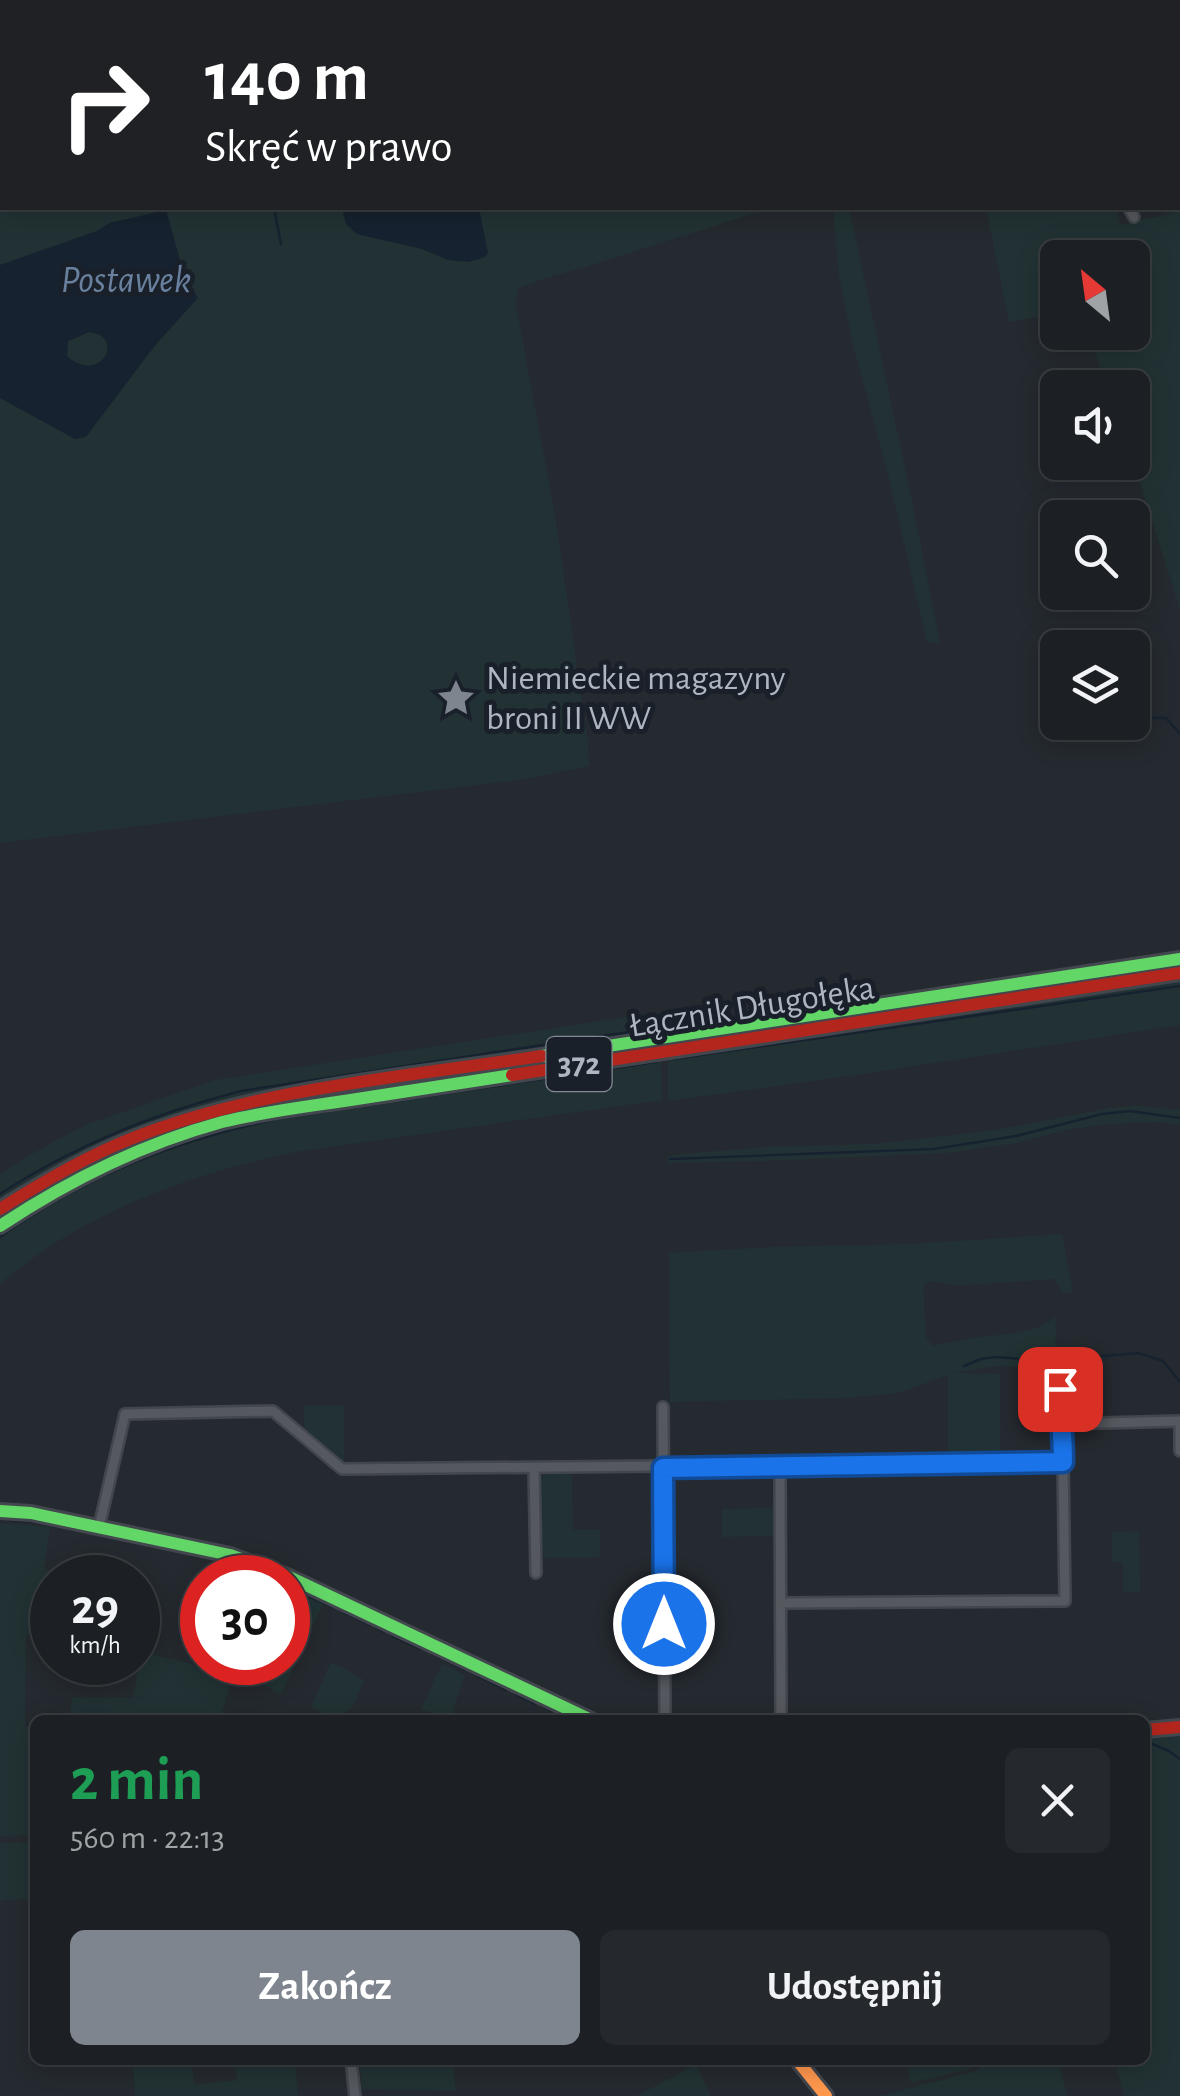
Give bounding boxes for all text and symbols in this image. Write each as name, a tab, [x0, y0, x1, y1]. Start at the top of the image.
icon: right	[40, 40, 170, 170]
text: 140 m	[205, 43, 369, 113]
text: Skręć w prawo	[205, 125, 453, 170]
north arrow	[1040, 240, 1150, 350]
map controls	[1040, 240, 1150, 740]
water label: Postawek	[61, 262, 191, 300]
button: sound	[1040, 370, 1150, 480]
button: search	[1040, 500, 1150, 610]
button: layers	[1040, 630, 1150, 740]
place label: Niemieckie magazyny broni II WW	[486, 661, 786, 736]
place icon: Niemieckie magazyny broni II WW	[435, 677, 477, 719]
street label: Łącznik Długołęka	[627, 970, 877, 1044]
road number: 372	[546, 1037, 612, 1091]
pin	[1018, 1347, 1103, 1432]
icon: arrive	[1033, 1362, 1088, 1417]
speed limit sign: 30	[180, 1555, 310, 1685]
position arrow	[612, 1572, 716, 1676]
text: 29	[71, 1583, 119, 1633]
text: km/h	[69, 1633, 121, 1658]
button: close	[1005, 1748, 1110, 1853]
text: 2 min	[70, 1751, 203, 1811]
text: 560 m · 22:13	[70, 1822, 225, 1854]
button: Zakończ	[70, 1930, 580, 2045]
button: Udostępnij	[600, 1930, 1110, 2045]

